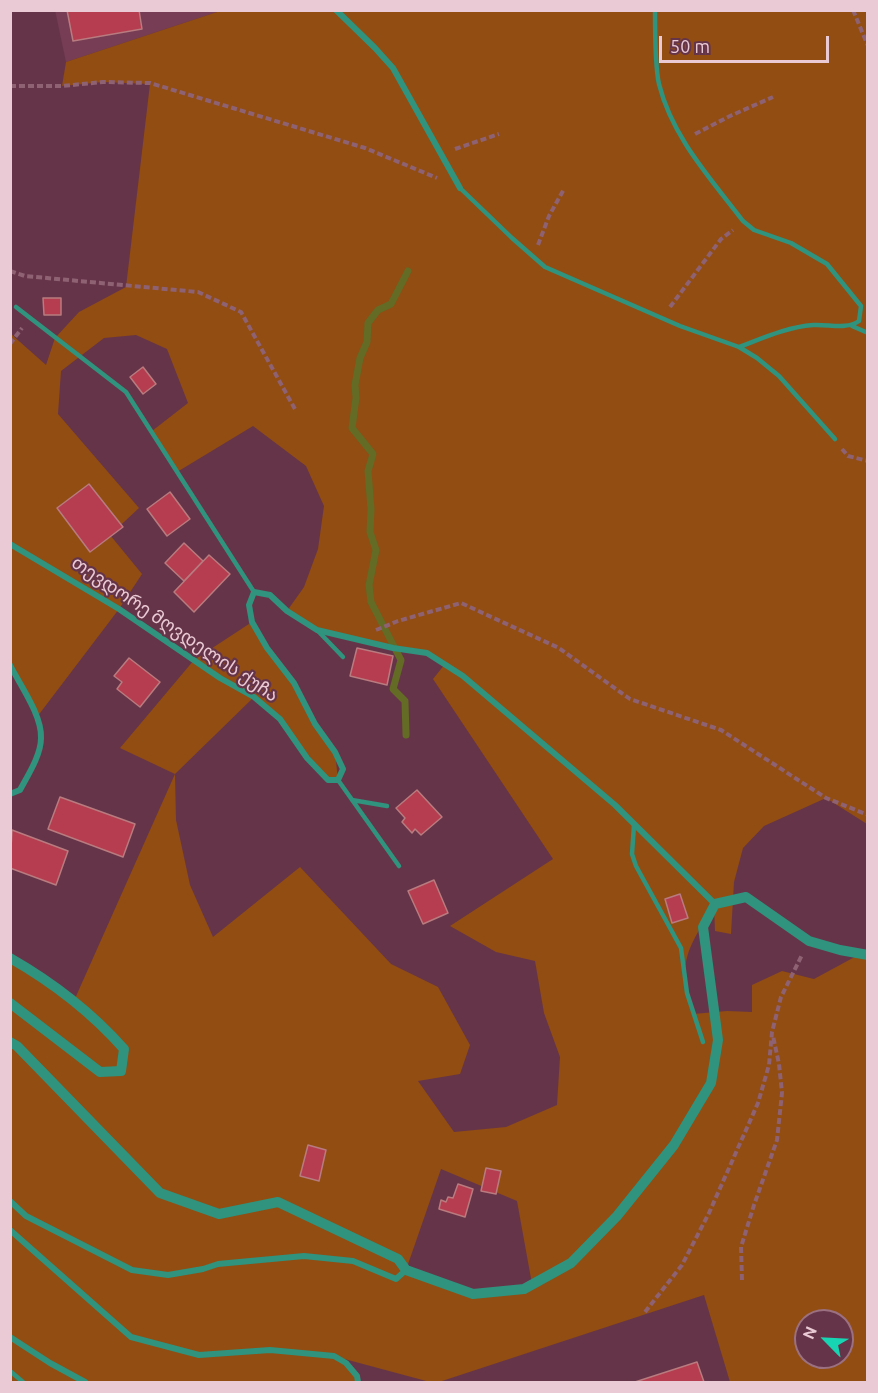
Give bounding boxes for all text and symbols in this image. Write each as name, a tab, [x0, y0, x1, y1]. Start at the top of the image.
scale bar	[662, 24, 832, 62]
text: 50 m	[670, 36, 710, 56]
street label: თევდორე მღვდელის ქუჩა	[68, 552, 282, 706]
north arrow	[794, 1309, 854, 1369]
text: N	[799, 1323, 820, 1342]

